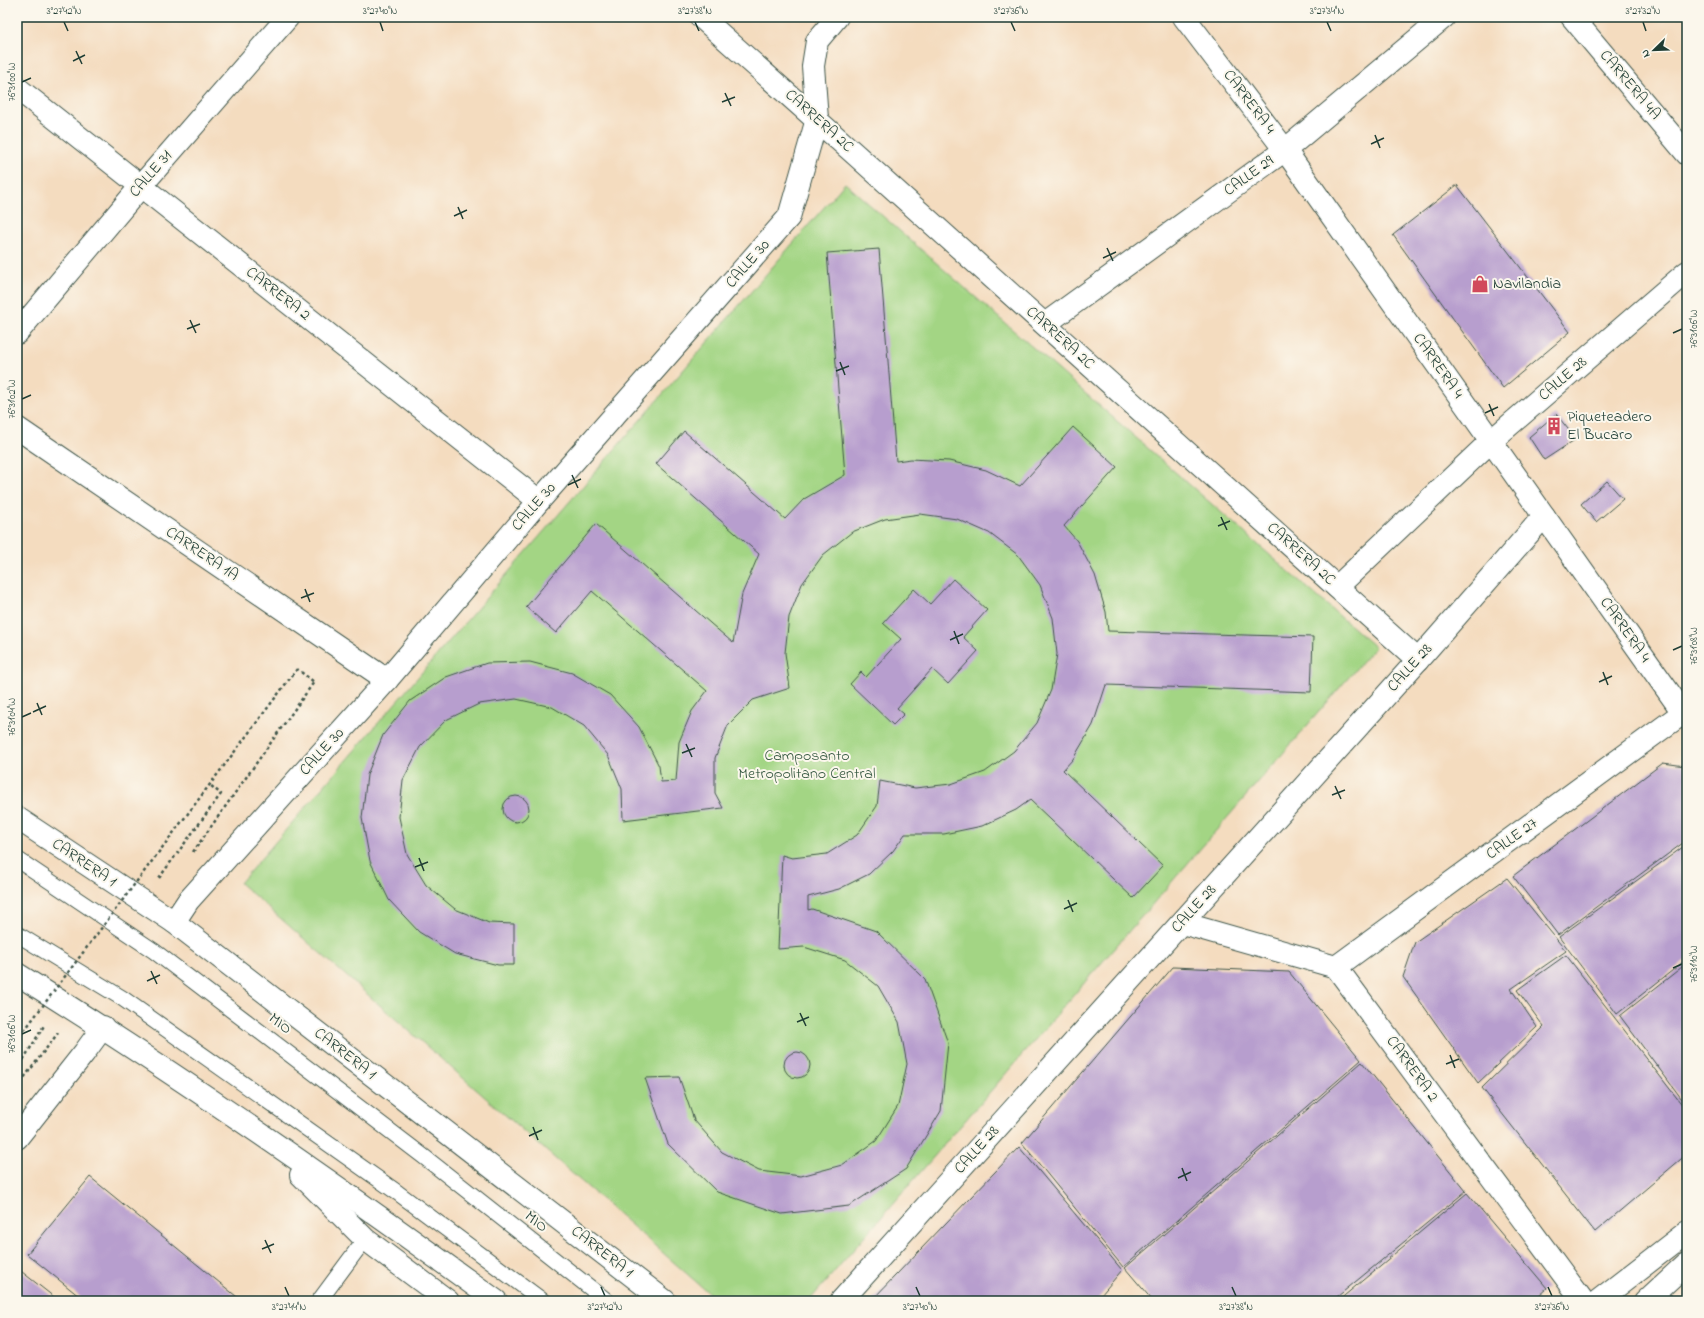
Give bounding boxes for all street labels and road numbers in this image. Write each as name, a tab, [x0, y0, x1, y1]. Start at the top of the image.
street label: CARRERA 4A	[1593, 45, 1667, 125]
street label: CARRERA 4	[1217, 65, 1281, 140]
street label: CARRERA 2C	[779, 83, 859, 159]
street label: CALLE 31	[124, 145, 178, 203]
street label: CALLE 29	[1219, 149, 1279, 202]
street label: CALLE 30	[720, 234, 776, 294]
street label: CARRERA 2	[240, 261, 316, 327]
street label: CARRERA 2C	[1020, 300, 1100, 376]
street label: CARRERA 4	[1407, 328, 1470, 404]
street label: CALLE 28	[1533, 351, 1593, 407]
street label: CALLE 30	[506, 477, 562, 537]
street label: CARRERA 2C	[1261, 516, 1341, 592]
street label: CARRERA 1A	[161, 521, 244, 587]
street label: CARRERA 4	[1594, 592, 1657, 668]
street label: CALLE 28	[1382, 638, 1438, 698]
street label: CALLE 30	[294, 722, 350, 781]
street label: CALLE 27	[1481, 812, 1543, 866]
street label: CARRERA 1	[47, 832, 121, 894]
street label: CALLE 28	[1166, 879, 1222, 939]
street label: MIO	[263, 1007, 297, 1041]
street label: CARRERA 1	[309, 1022, 381, 1086]
street label: CARRERA 2	[1380, 1031, 1444, 1107]
street label: CALLE 28	[949, 1120, 1005, 1180]
street label: MIO	[519, 1205, 553, 1239]
street label: CARRERA 1	[566, 1220, 638, 1284]

